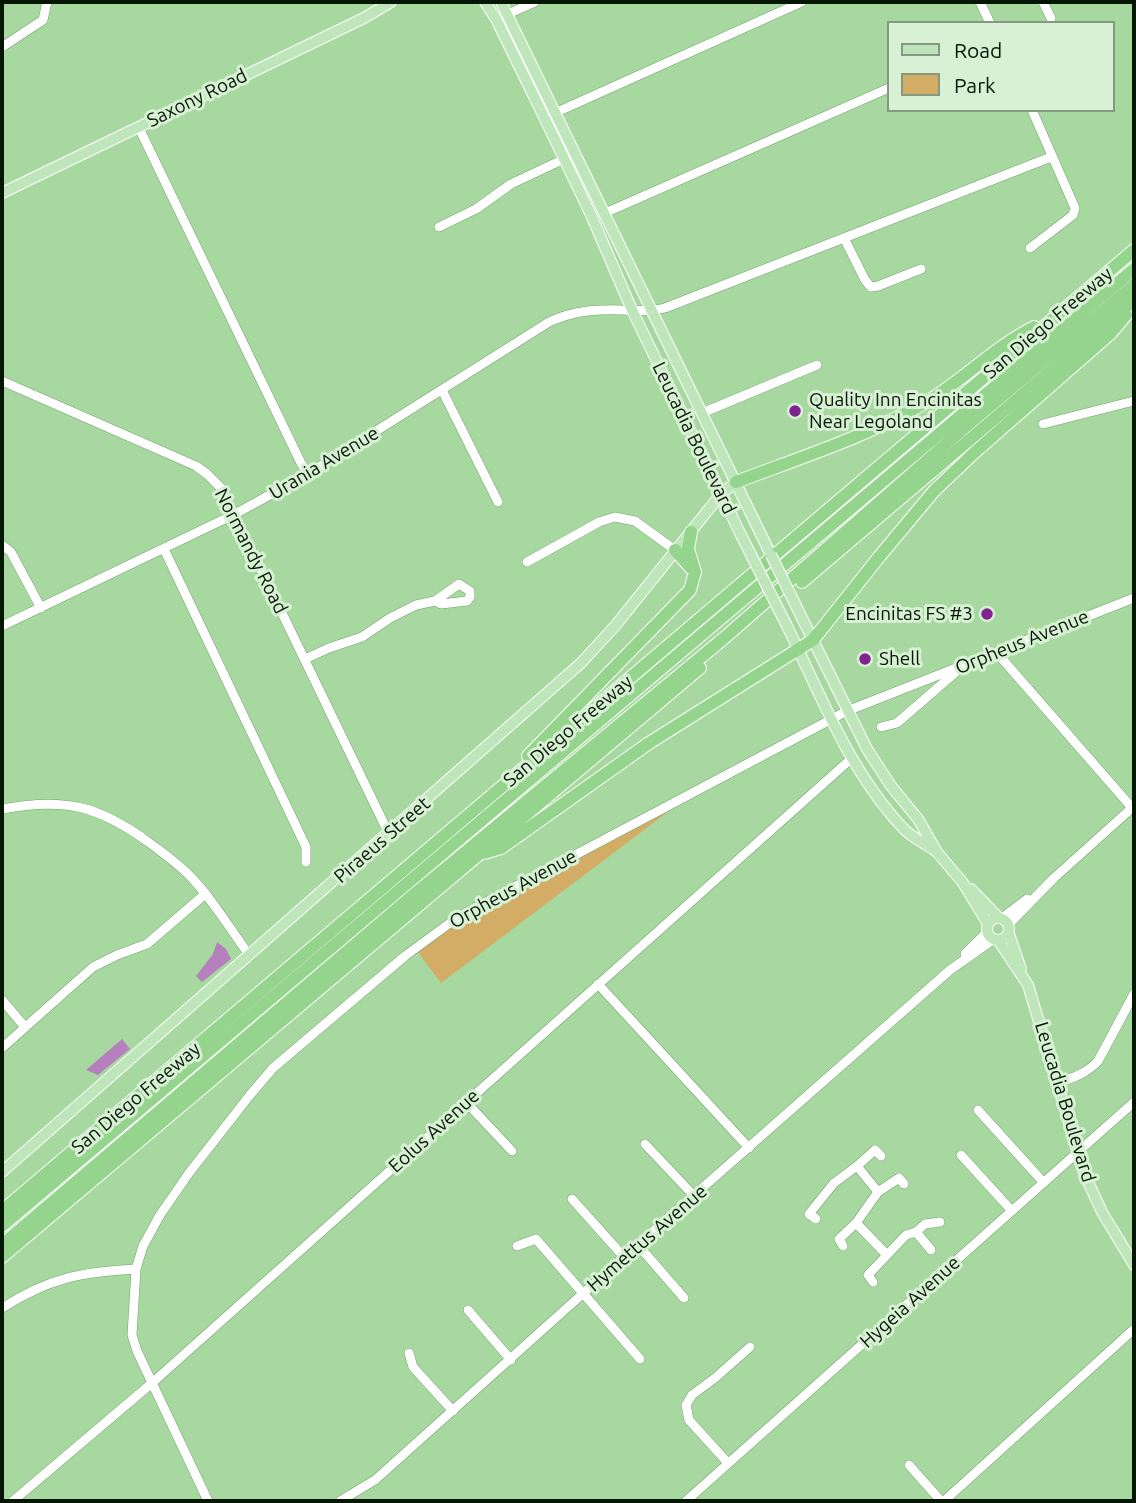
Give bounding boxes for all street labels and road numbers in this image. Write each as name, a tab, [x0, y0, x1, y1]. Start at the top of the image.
street label: Saxony Road	[143, 64, 251, 132]
street label: San Diego Freeway	[979, 262, 1117, 384]
street label: Leucadia Boulevard	[647, 358, 741, 518]
street label: Urania Avenue	[265, 421, 383, 505]
street label: Normandy Road	[210, 485, 292, 617]
street label: Orpheus Avenue	[952, 605, 1092, 679]
street label: San Diego Freeway	[499, 670, 637, 792]
street label: Piraeus Street	[329, 792, 435, 888]
street label: Orpheus Avenue	[445, 845, 581, 933]
street label: Leucadia Boulevard	[1030, 1019, 1100, 1185]
street label: San Diego Freeway	[67, 1037, 205, 1159]
street label: Eolus Avenue	[384, 1084, 484, 1178]
street label: Hymettus Avenue	[582, 1180, 712, 1296]
street label: Hygeia Avenue	[855, 1251, 965, 1353]

